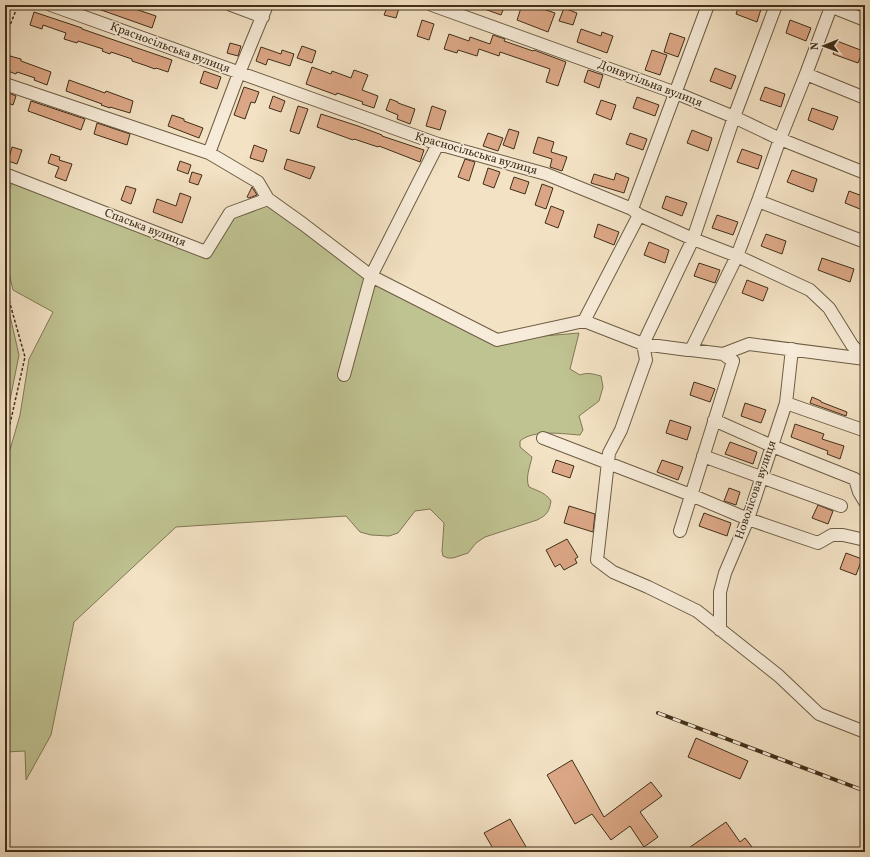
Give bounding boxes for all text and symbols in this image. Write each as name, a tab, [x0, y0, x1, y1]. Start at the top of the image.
street label: Красносільська вулиця	[108, 19, 232, 77]
north arrow	[804, 26, 844, 66]
text: N	[808, 42, 823, 50]
street label: Донвугільна вулиця	[595, 57, 705, 111]
street label: Красносільська вулиця	[413, 129, 539, 179]
street label: Спаська вулиця	[102, 205, 188, 251]
street label: Новолісова вулиця	[732, 438, 780, 542]

